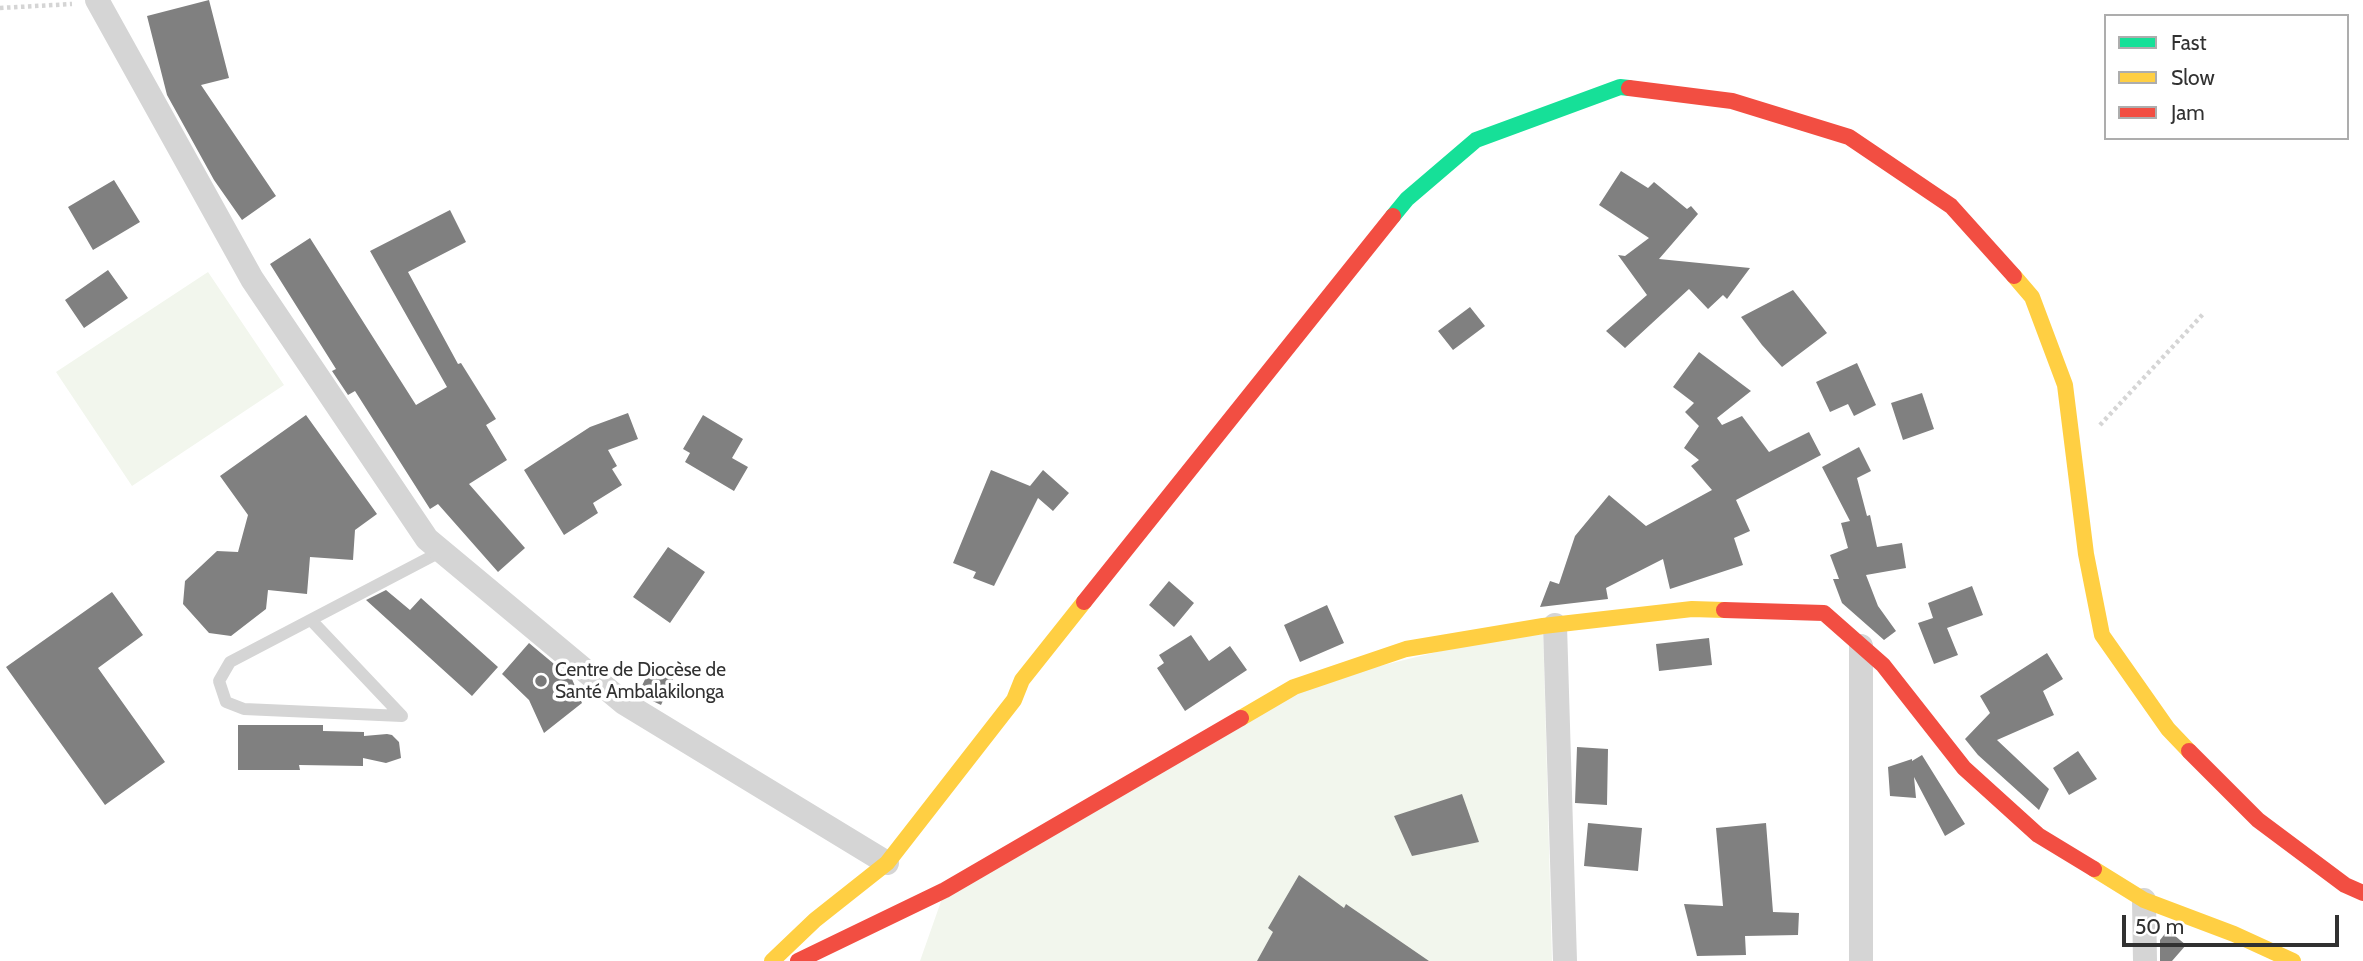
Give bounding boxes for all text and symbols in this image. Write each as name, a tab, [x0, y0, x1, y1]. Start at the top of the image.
legend	[2104, 14, 2349, 140]
text: Fast	[2171, 30, 2207, 55]
text: Slow	[2171, 65, 2215, 90]
text: Jam	[2171, 100, 2205, 125]
place label: Centre de Diocèse de Santé Ambalakilonga	[555, 659, 726, 703]
marker: Centre de Diocèse de Santé Ambalakilonga	[533, 673, 549, 689]
scale bar	[2125, 902, 2342, 946]
text: 50 m	[2135, 914, 2184, 939]

